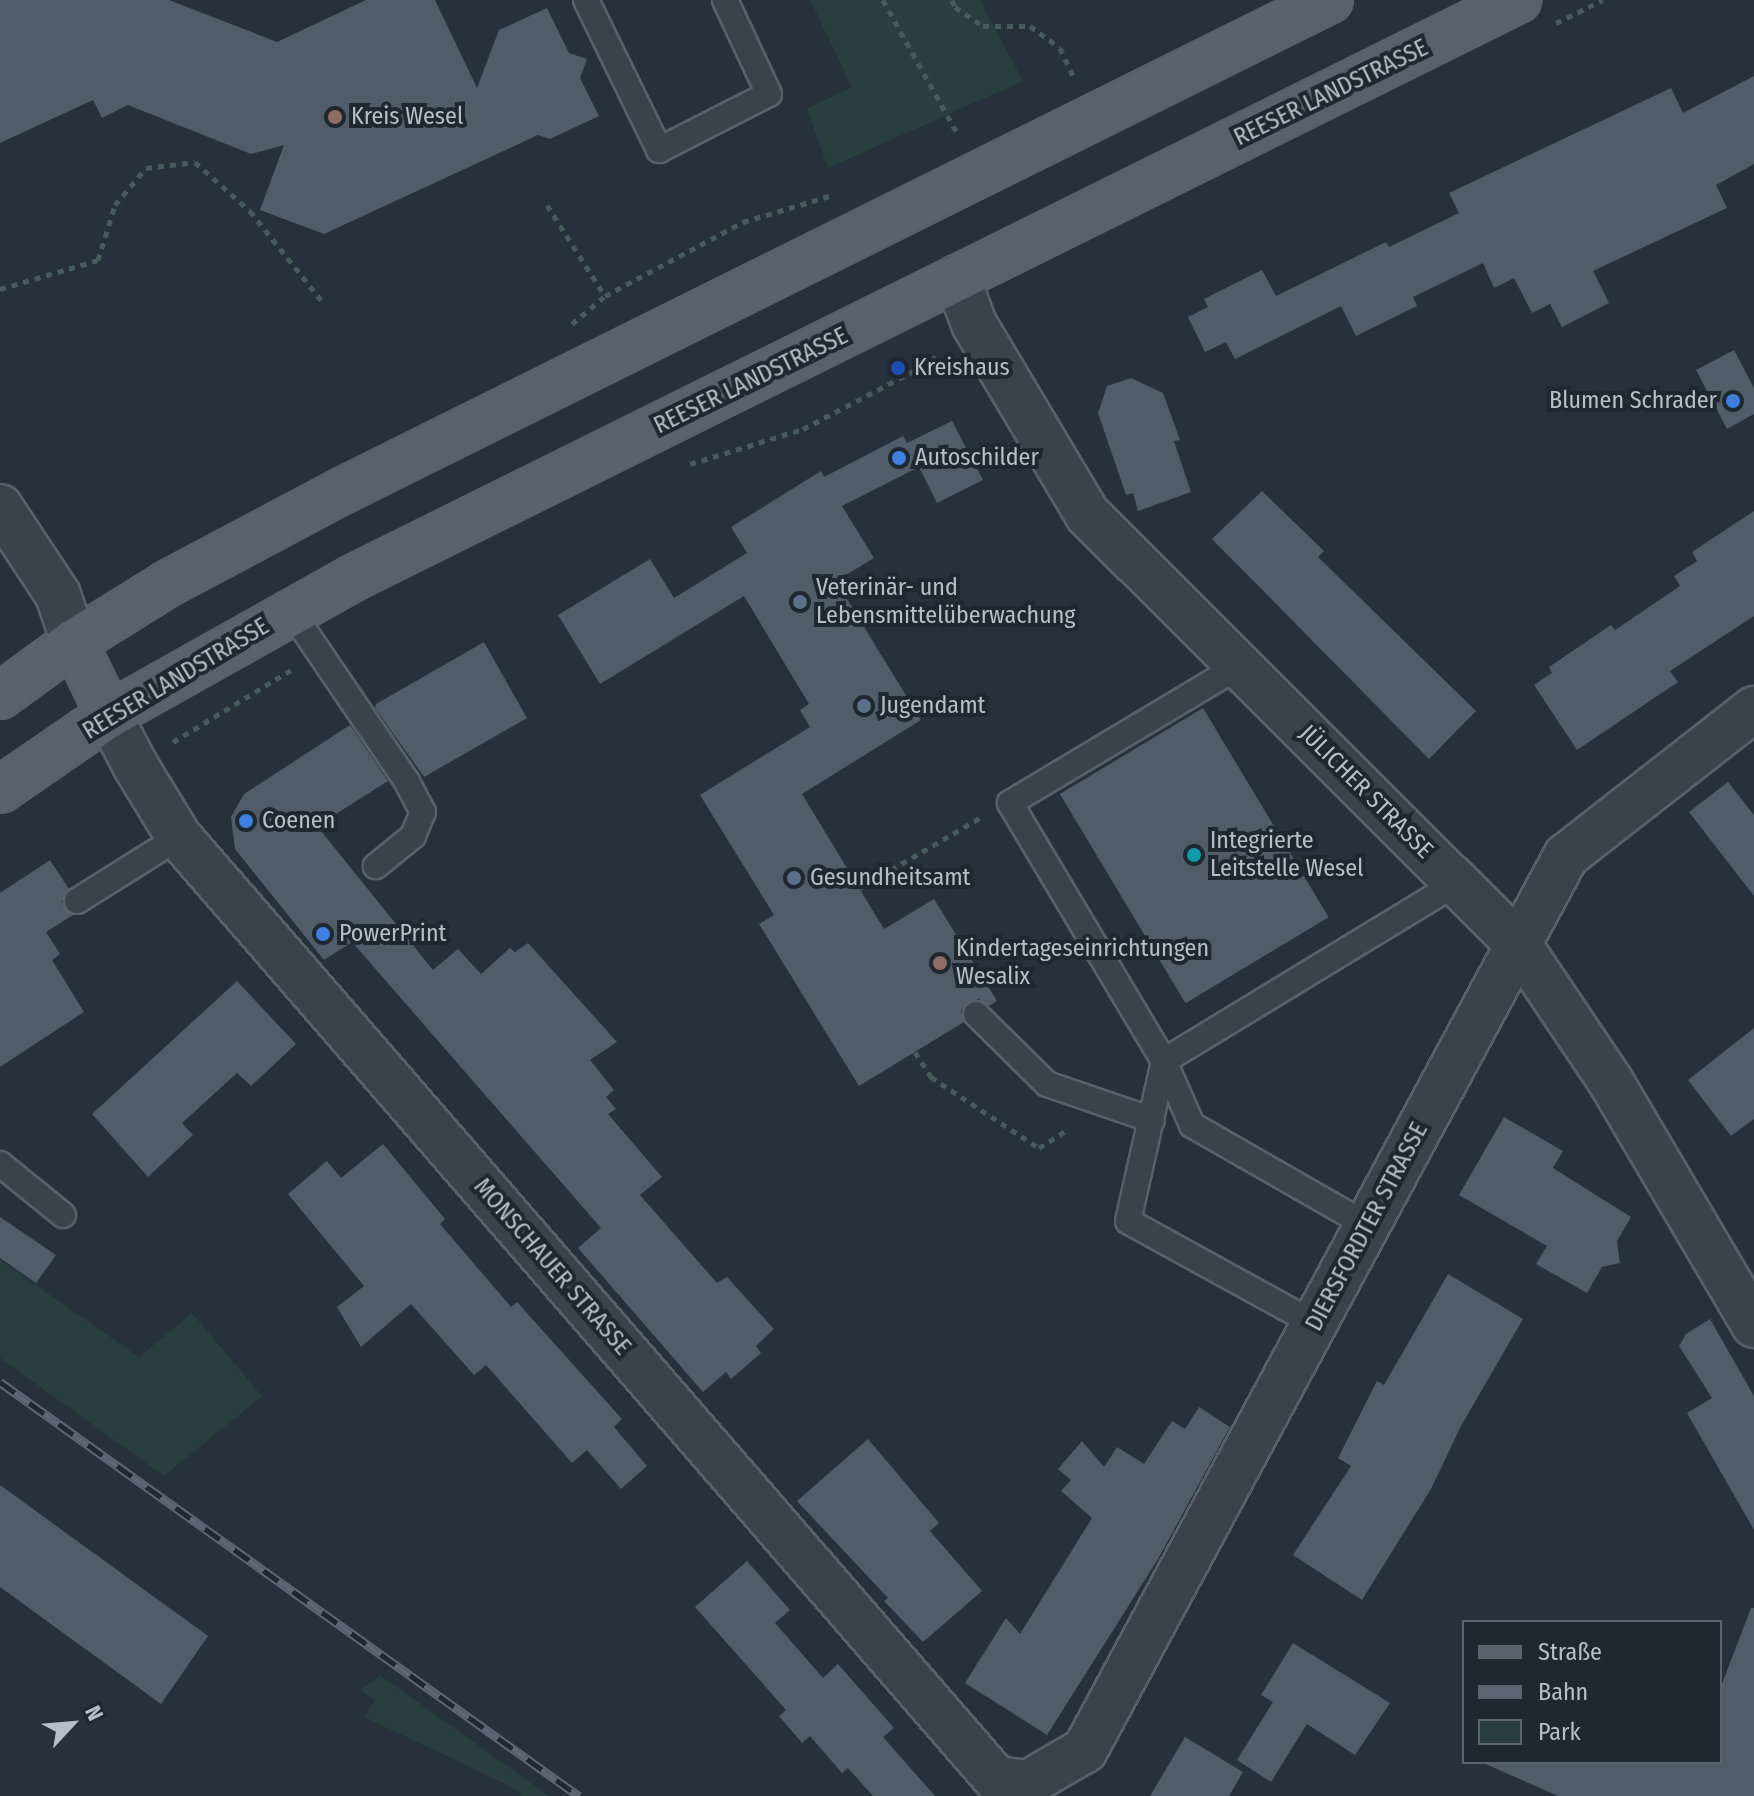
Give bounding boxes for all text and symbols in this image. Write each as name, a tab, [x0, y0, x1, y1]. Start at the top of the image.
street label: REESER LANDSTRASSE	[1229, 34, 1433, 152]
place label: Kreis Wesel	[351, 103, 463, 131]
marker: Kreis Wesel	[326, 108, 344, 126]
street label: REESER LANDSTRASSE	[649, 322, 853, 440]
place label: Kreishaus	[914, 354, 1010, 382]
marker: Kreishaus	[889, 359, 907, 377]
place label: Blumen Schrader	[1549, 387, 1717, 415]
marker: Blumen Schrader	[1724, 392, 1742, 410]
place label: Autoschilder	[915, 444, 1039, 472]
marker: Autoschilder	[890, 449, 908, 467]
place label: Veterinär- und Lebensmittelüberwachung	[816, 574, 1076, 630]
marker: Veterinär- und Lebensmittelüberwachung	[791, 593, 809, 611]
street label: REESER LANDSTRASSE	[78, 612, 274, 746]
place label: Jugendamt	[880, 692, 985, 720]
marker: Jugendamt	[855, 697, 873, 715]
street label: JÜLICHER STRASSE	[1293, 719, 1439, 865]
place label: Coenen	[262, 807, 335, 835]
marker: Coenen	[237, 812, 255, 830]
place label: Integrierte Leitstelle Wesel	[1210, 827, 1364, 883]
marker: Integrierte Leitstelle Wesel	[1185, 846, 1203, 864]
place label: Gesundheitsamt	[810, 864, 970, 892]
marker: Gesundheitsamt	[785, 869, 803, 887]
place label: PowerPrint	[339, 920, 446, 948]
marker: PowerPrint	[314, 925, 332, 943]
place label: Kindertageseinrichtungen Wesalix	[956, 935, 1209, 991]
marker: Kindertageseinrichtungen Wesalix	[931, 954, 949, 972]
street label: DIERSFORDTER STRASSE	[1300, 1118, 1434, 1336]
street label: MONSCHAUER STRASSE	[467, 1173, 637, 1361]
legend	[1462, 1620, 1722, 1764]
text: Straße	[1538, 1638, 1602, 1666]
text: Bahn	[1538, 1678, 1588, 1706]
north arrow	[32, 1684, 112, 1764]
text: N	[79, 1701, 109, 1725]
text: Park	[1538, 1718, 1581, 1746]

